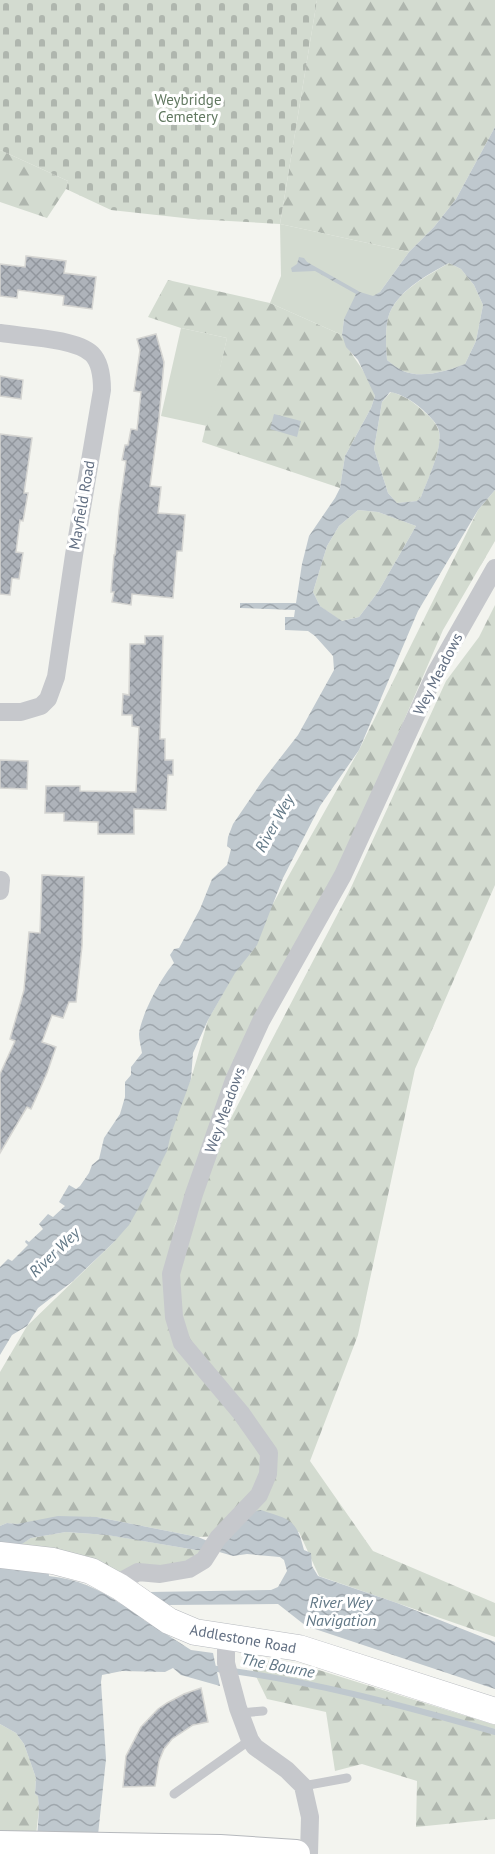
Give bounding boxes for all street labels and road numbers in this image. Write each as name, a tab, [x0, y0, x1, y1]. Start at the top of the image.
street label: Mayfield Road	[64, 459, 99, 551]
street label: Wey Meadows	[409, 629, 466, 718]
street label: Wey Meadows	[200, 1064, 249, 1155]
street label: Addlestone Road	[188, 1620, 298, 1657]

